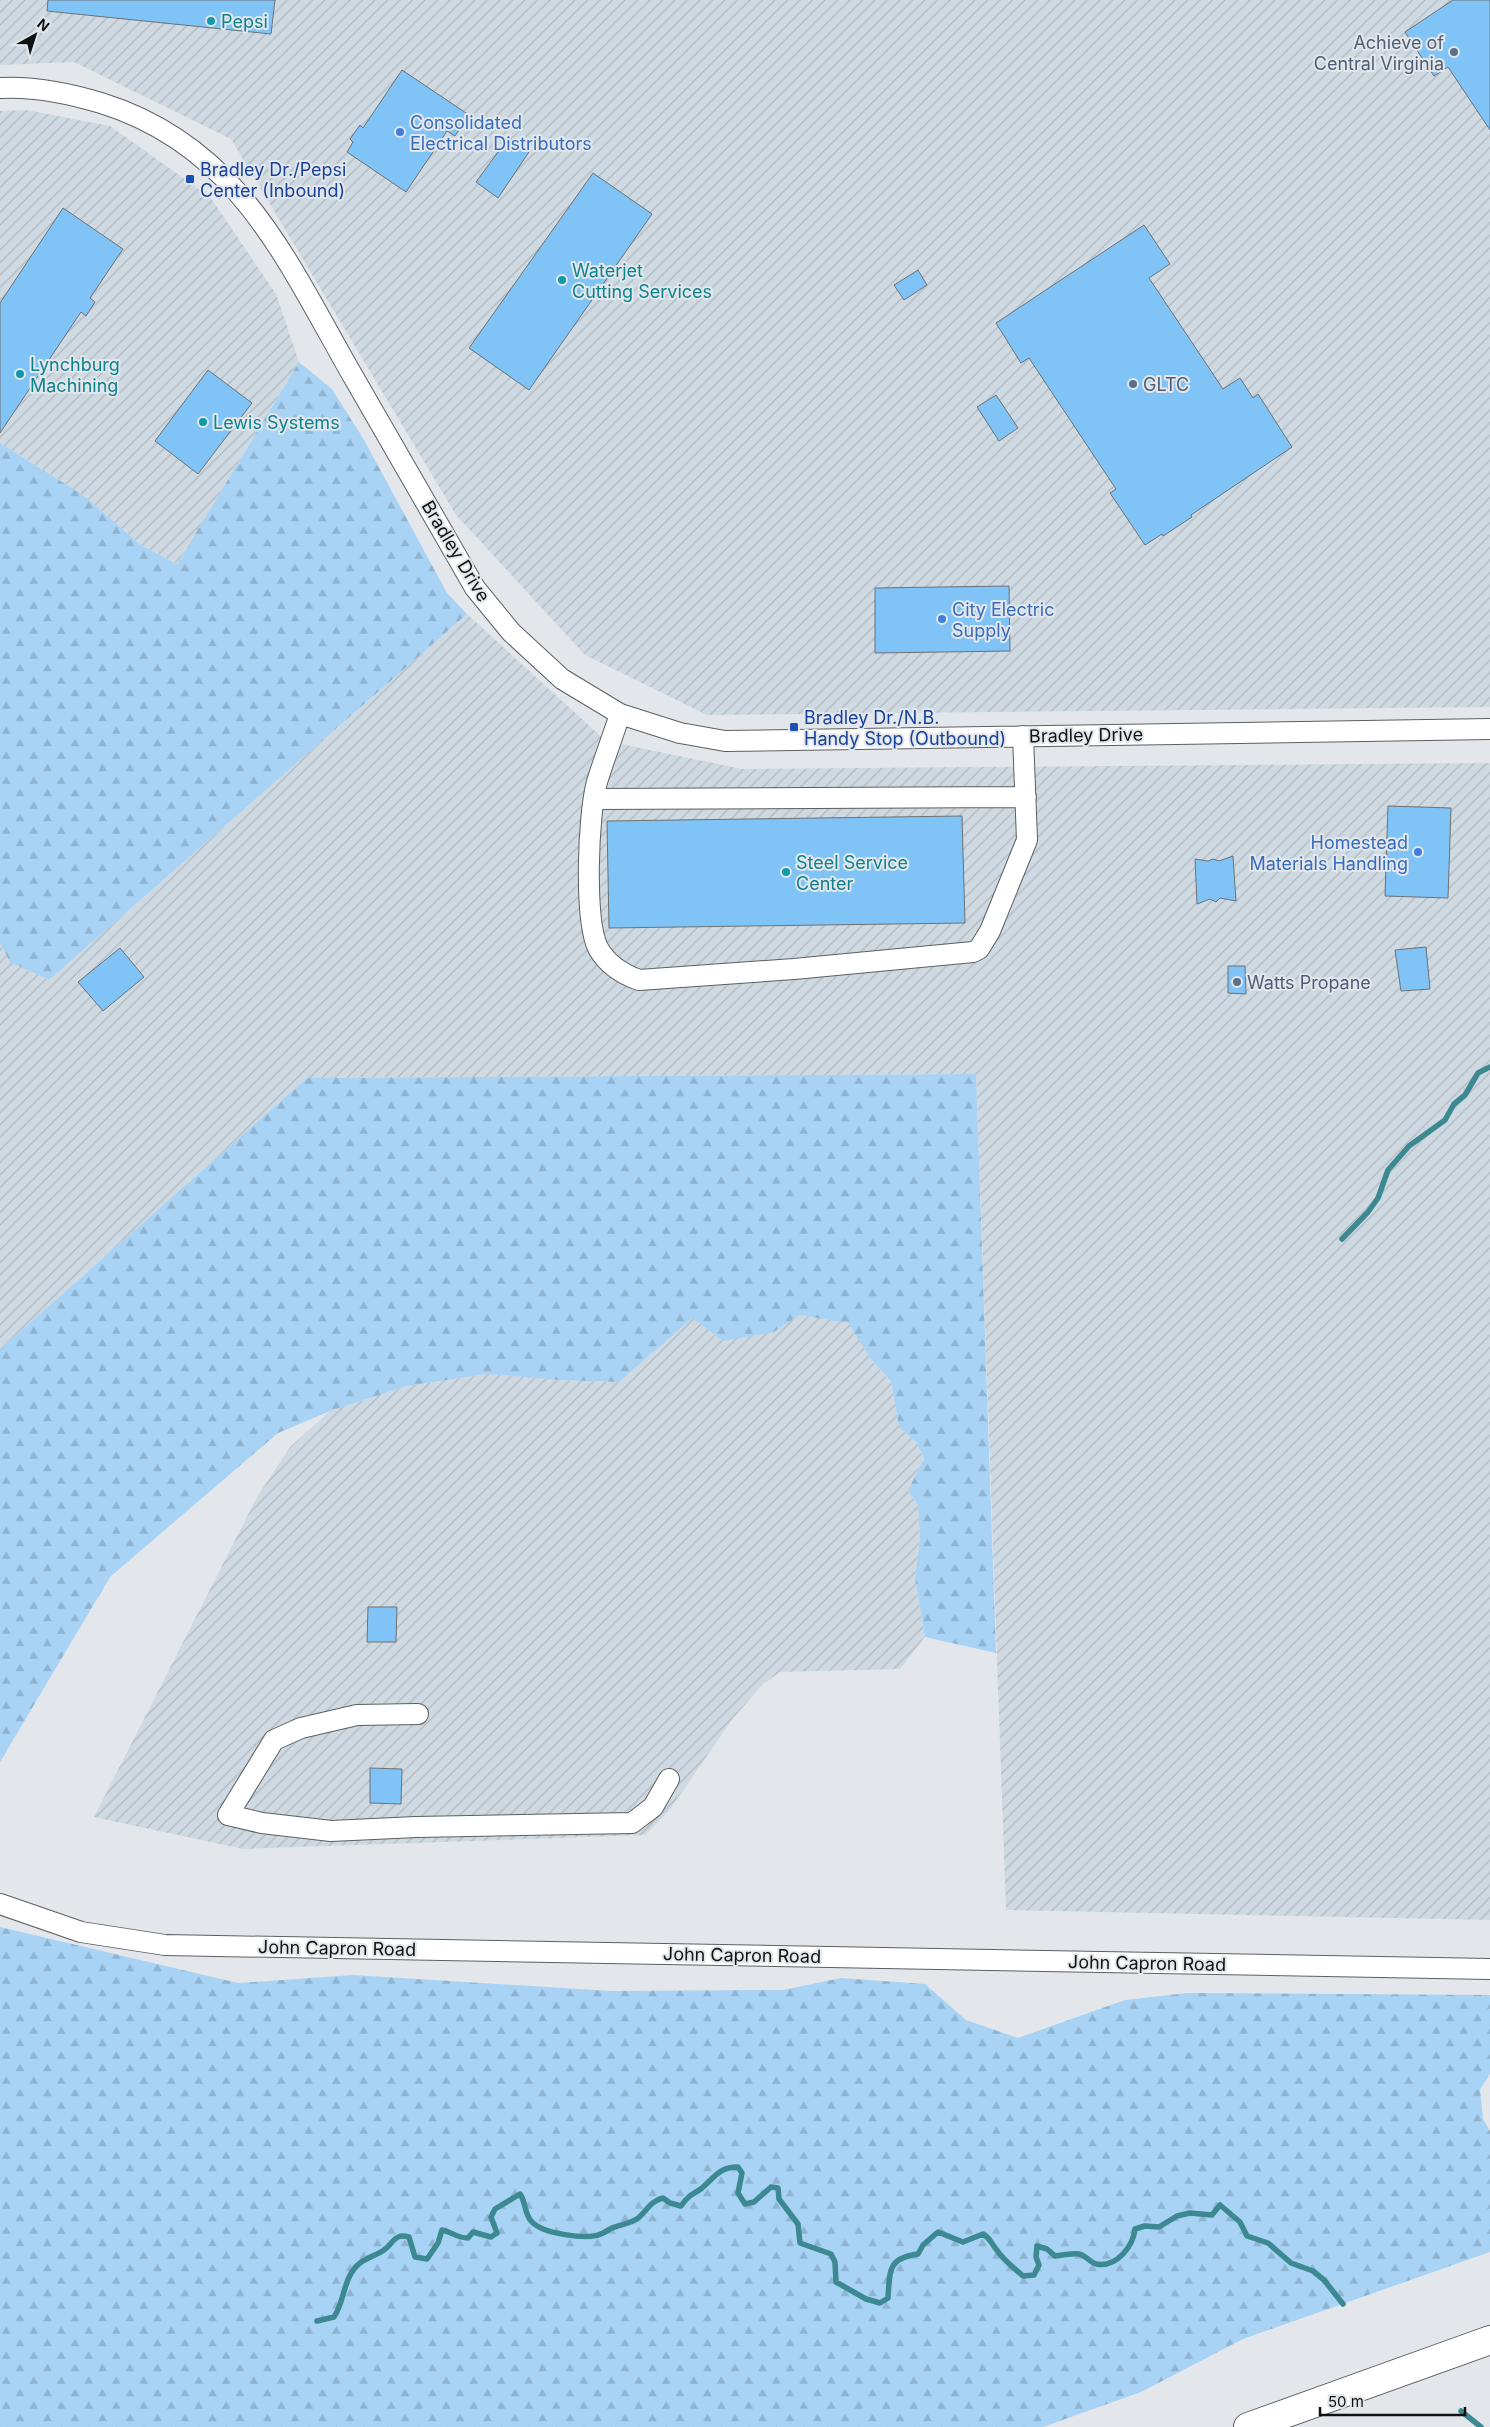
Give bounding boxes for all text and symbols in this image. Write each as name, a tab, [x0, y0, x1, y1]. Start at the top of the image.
north arrow	[10, 10, 60, 60]
place label: Pepsi	[221, 11, 268, 32]
text: N	[34, 15, 53, 34]
marker: Pepsi	[205, 15, 217, 27]
place label: Achieve of Central Virginia	[1314, 32, 1444, 74]
marker: Achieve of Central Virginia	[1448, 46, 1460, 58]
place label: Consolidated Electrical Distributors	[410, 112, 592, 154]
marker: Consolidated Electrical Distributors	[394, 126, 406, 138]
place label: Bradley Dr./Pepsi Center (Inbound)	[200, 159, 346, 201]
marker: Bradley Dr./Pepsi Center (Inbound)	[184, 173, 196, 185]
place label: Waterjet Cutting Services	[572, 260, 712, 302]
marker: Waterjet Cutting Services	[556, 274, 568, 286]
place label: Lynchburg Machining	[30, 354, 120, 396]
marker: Lynchburg Machining	[14, 368, 26, 380]
place label: GLTC	[1143, 374, 1189, 395]
marker: GLTC	[1127, 378, 1139, 390]
place label: Lewis Systems	[213, 412, 340, 433]
marker: Lewis Systems	[197, 416, 209, 428]
street label: Bradley Drive	[418, 497, 494, 605]
place label: City Electric Supply	[952, 599, 1054, 641]
marker: City Electric Supply	[936, 613, 948, 625]
place label: Bradley Dr./N.B. Handy Stop (Outbound)	[804, 707, 1006, 749]
marker: Bradley Dr./N.B. Handy Stop (Outbound)	[788, 721, 800, 733]
street label: Bradley Drive	[1029, 724, 1143, 746]
place label: Homestead Materials Handling	[1249, 832, 1408, 874]
marker: Homestead Materials Handling	[1412, 846, 1424, 858]
place label: Steel Service Center	[796, 852, 908, 894]
marker: Steel Service Center	[780, 866, 792, 878]
place label: Watts Propane	[1247, 972, 1371, 993]
marker: Watts Propane	[1231, 976, 1243, 988]
street label: John Capron Road	[258, 1936, 416, 1960]
street label: John Capron Road	[663, 1943, 821, 1967]
street label: John Capron Road	[1068, 1951, 1226, 1975]
scale bar	[1320, 2384, 1465, 2416]
text: 50 m	[1328, 2392, 1364, 2411]

